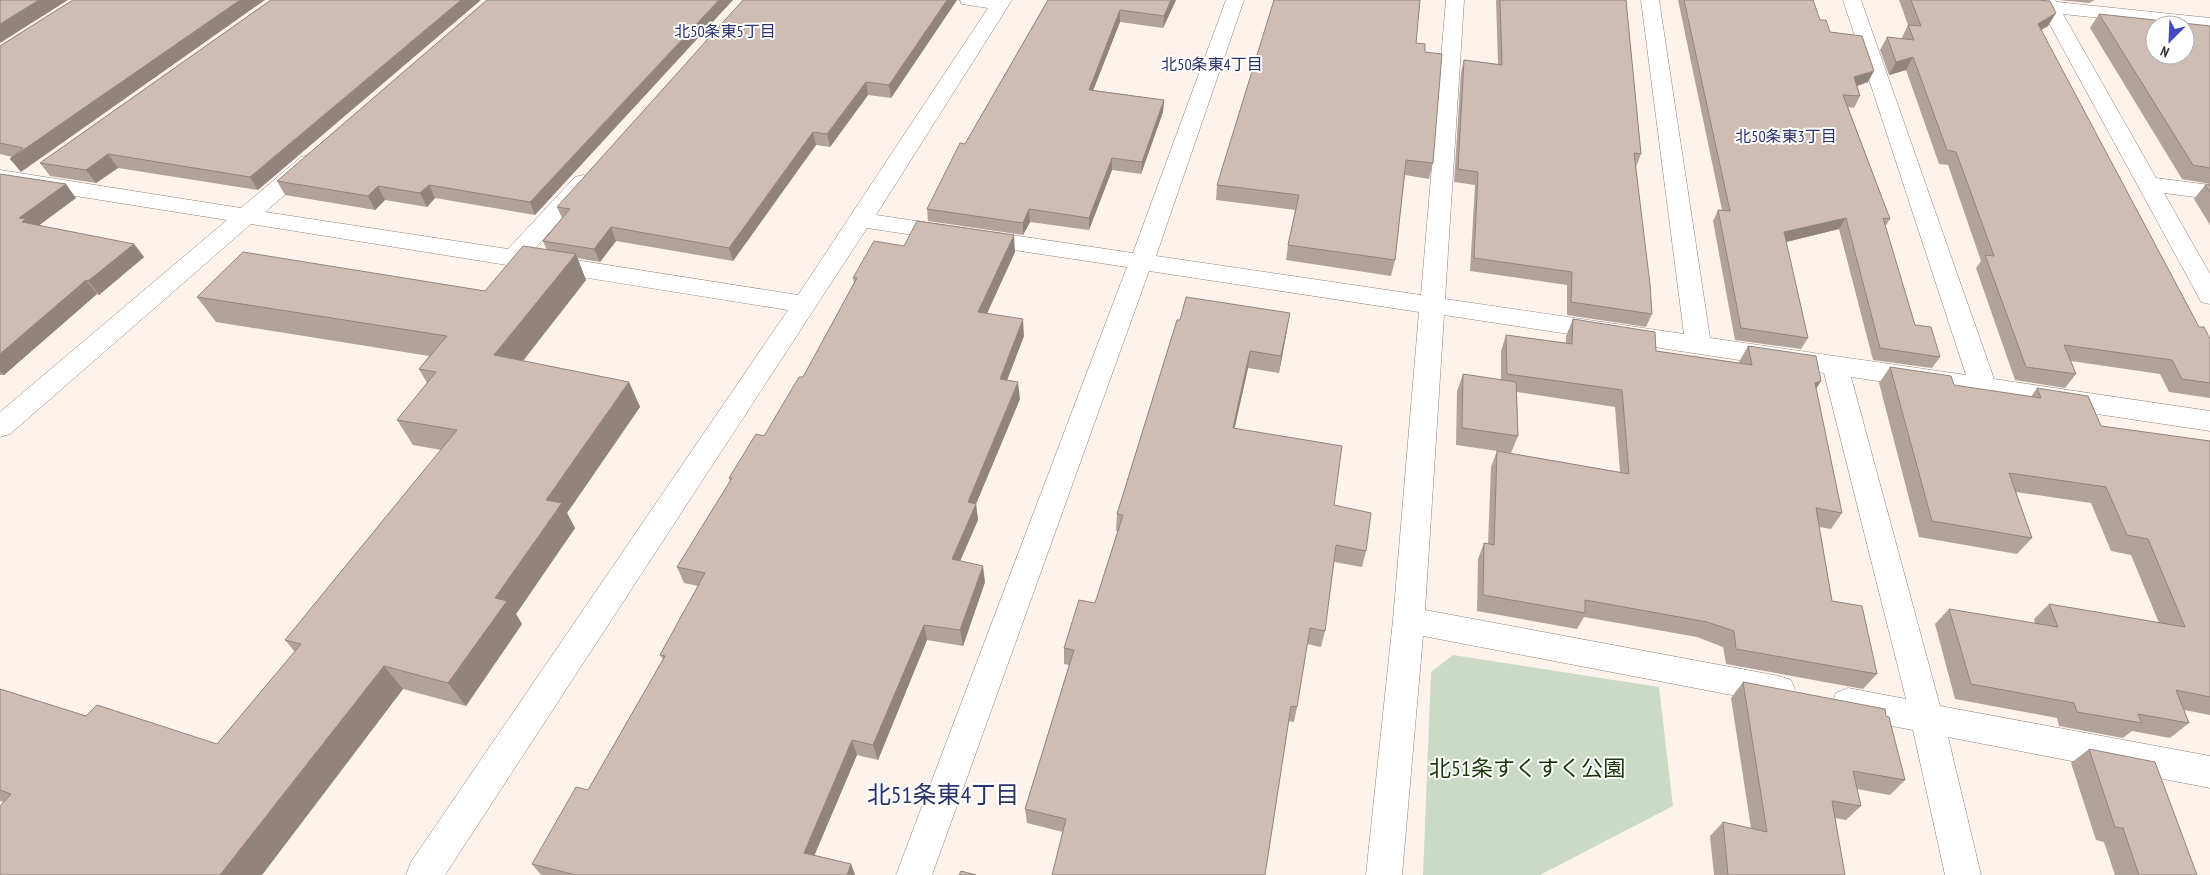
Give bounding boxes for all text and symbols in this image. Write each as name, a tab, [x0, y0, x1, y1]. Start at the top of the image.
north arrow	[2145, 15, 2195, 65]
district label: 北50条東5丁目	[674, 21, 776, 41]
text: N	[2158, 42, 2172, 62]
district label: 北50条東4丁目	[1161, 54, 1263, 74]
district label: 北50条東3丁目	[1735, 126, 1837, 146]
park label: 北51条すくすく公園	[1429, 754, 1625, 782]
district label: 北51条東4丁目	[867, 779, 1019, 810]

